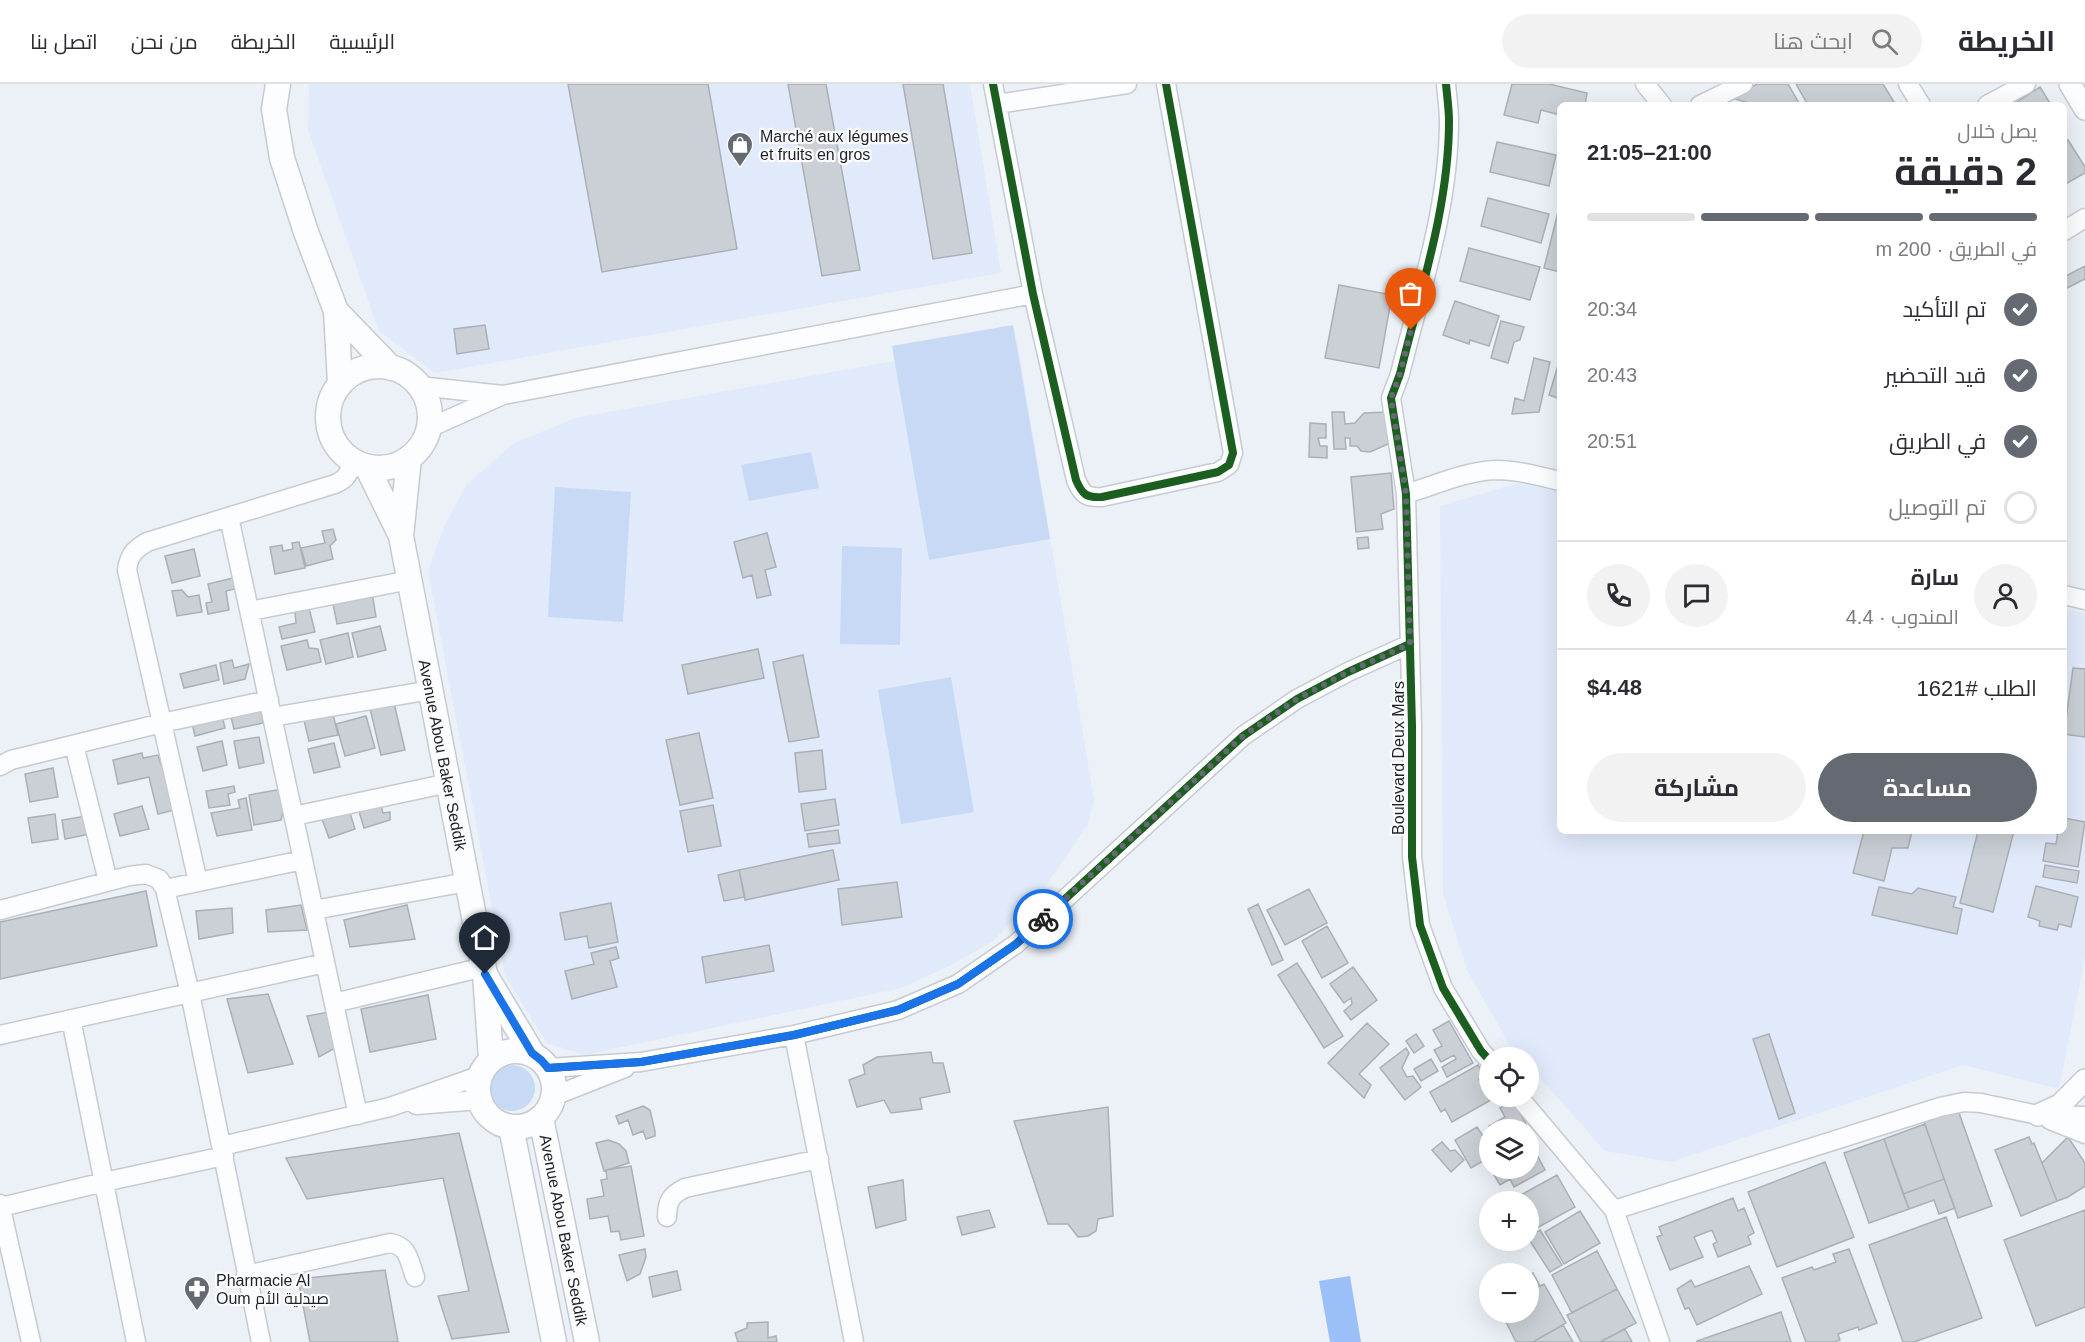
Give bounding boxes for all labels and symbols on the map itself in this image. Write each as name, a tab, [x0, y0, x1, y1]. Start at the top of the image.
place label: Marché aux légumes et fruits en gros	[760, 128, 909, 163]
shop icon: Marché aux légumes et fruits en gros	[725, 130, 755, 168]
pin	[1385, 268, 1436, 330]
street label: Avenue Abou Baker Seddik	[416, 658, 470, 853]
street label: Boulevard Deux Mars	[1390, 681, 1407, 835]
courier	[1013, 889, 1073, 949]
pin	[459, 912, 510, 974]
street label: Avenue Abou Baker Seddik	[537, 1133, 591, 1328]
place label: Pharmacie Al Oum صيدلية الأم	[216, 1272, 329, 1310]
pharmacy icon: Pharmacie Al Oum صيدلية الأم	[182, 1274, 212, 1312]

